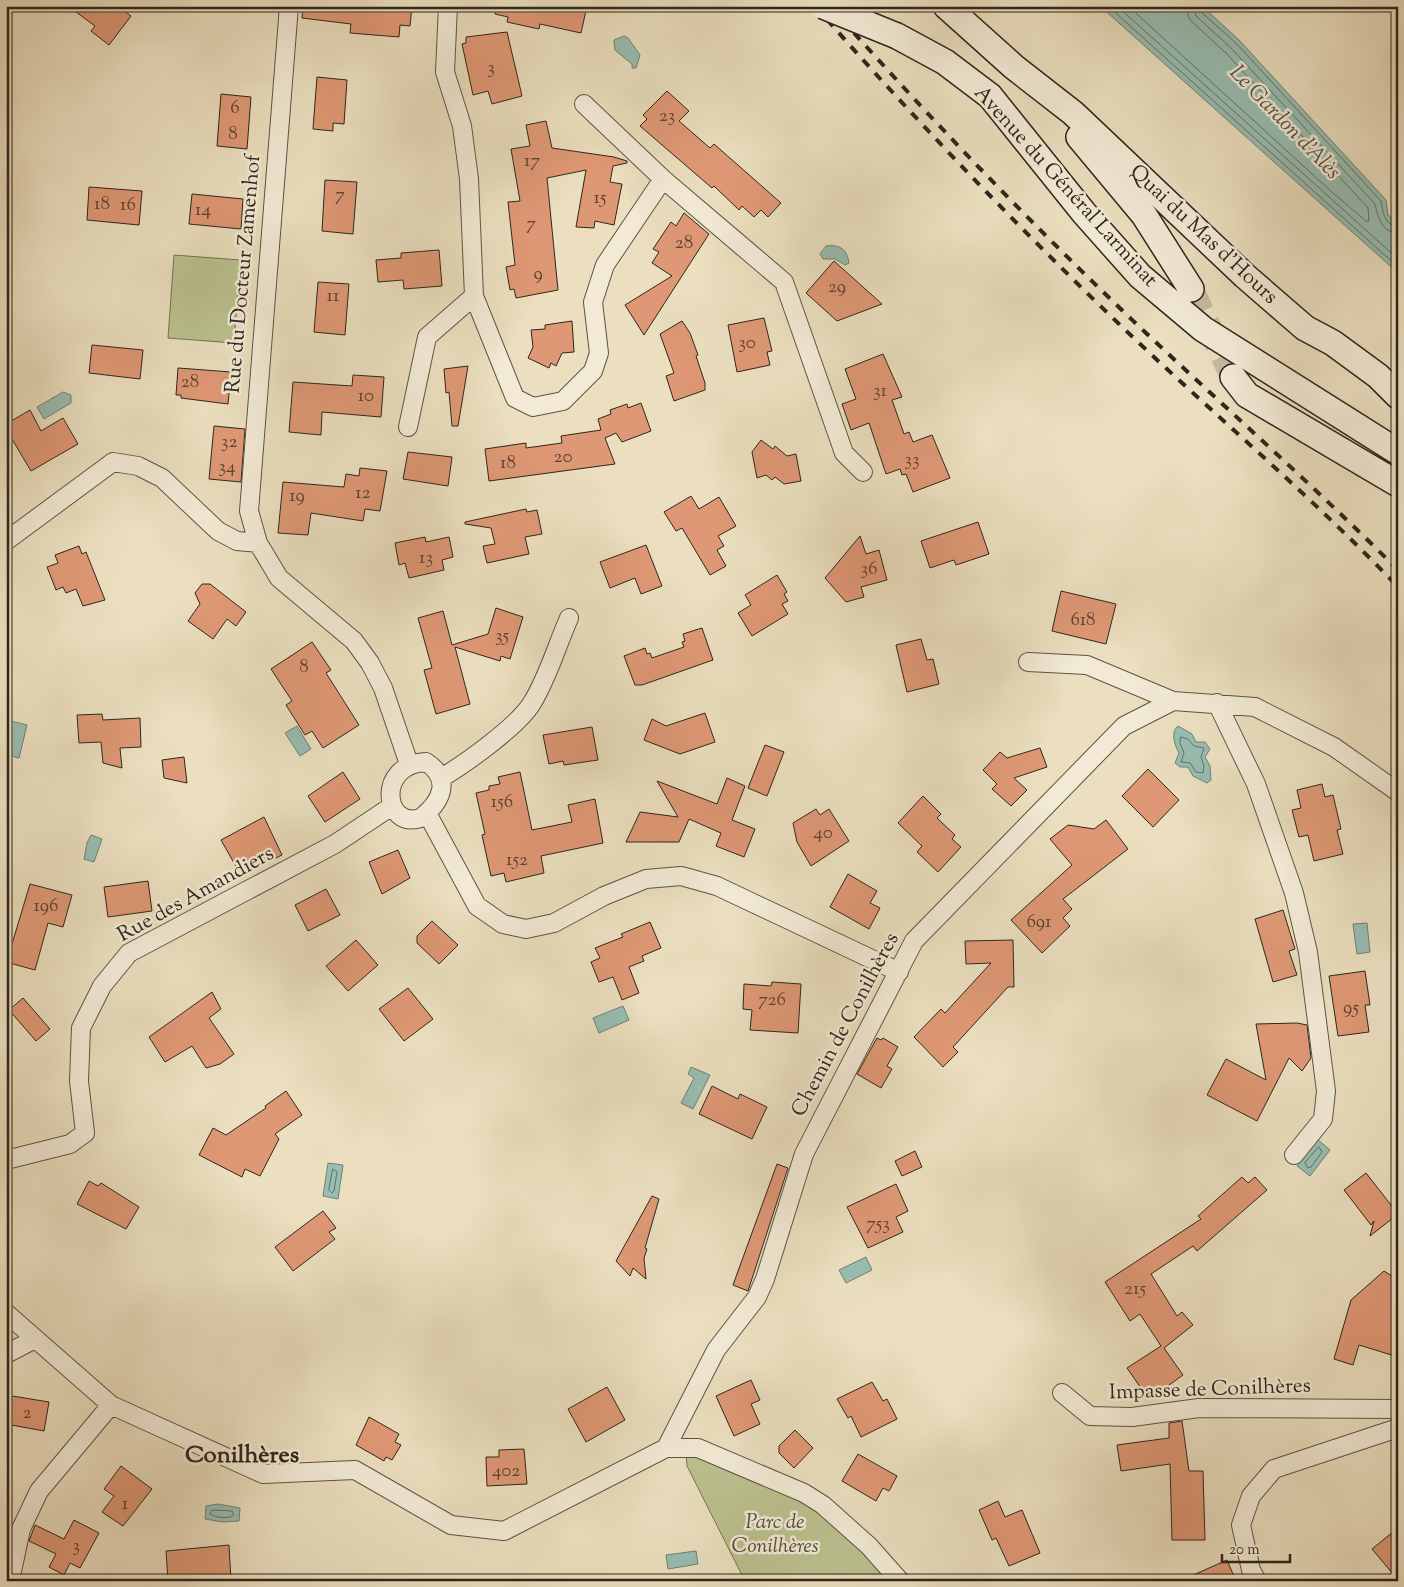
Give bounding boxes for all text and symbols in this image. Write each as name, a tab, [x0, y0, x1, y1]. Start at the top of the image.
house number: 3	[487, 55, 495, 82]
water label: Le Gardon d'Alès	[1221, 58, 1347, 188]
street label: Avenue du Général Larminat	[966, 80, 1164, 294]
house number: 6	[230, 95, 240, 122]
house number: 23	[659, 103, 675, 130]
house number: 8	[228, 121, 238, 148]
house number: 17	[524, 148, 540, 175]
street label: Rue du Docteur Zamenhof	[219, 152, 270, 395]
street label: Quai du Mas d'Hours	[1122, 158, 1284, 312]
house number: 7	[335, 182, 345, 209]
house number: 15	[594, 185, 607, 212]
house number: 18	[94, 191, 110, 218]
house number: 16	[120, 192, 136, 219]
house number: 14	[195, 197, 211, 224]
house number: 7	[526, 211, 536, 238]
house number: 28	[675, 230, 693, 257]
house number: 9	[533, 261, 543, 288]
house number: 29	[828, 274, 846, 301]
house number: 11	[327, 283, 340, 310]
house number: 30	[738, 330, 756, 357]
house number: 28	[181, 369, 199, 396]
house number: 31	[873, 378, 888, 405]
house number: 10	[358, 383, 374, 410]
house number: 32	[221, 429, 237, 456]
house number: 20	[554, 444, 572, 471]
house number: 33	[904, 447, 920, 474]
house number: 18	[500, 450, 516, 477]
house number: 34	[218, 454, 236, 481]
house number: 12	[355, 480, 371, 507]
house number: 19	[289, 483, 305, 510]
house number: 13	[419, 545, 433, 572]
house number: 36	[861, 556, 877, 583]
house number: 618	[1070, 607, 1096, 634]
house number: 35	[495, 623, 510, 650]
house number: 8	[299, 654, 309, 681]
house number: 156	[491, 789, 513, 816]
house number: 40	[813, 820, 833, 847]
street label: Rue des Amandiers	[112, 839, 280, 951]
house number: 152	[506, 847, 528, 874]
house number: 196	[34, 893, 58, 920]
house number: 691	[1026, 909, 1052, 936]
street label: Chemin de Conilhères	[785, 928, 907, 1122]
house number: 726	[758, 987, 786, 1014]
house number: 95	[1343, 995, 1359, 1022]
house number: 753	[866, 1211, 890, 1238]
house number: 215	[1124, 1276, 1146, 1303]
street label: Impasse de Conilhères	[1109, 1371, 1311, 1409]
house number: 2	[23, 1400, 32, 1427]
district label: Conilhères	[185, 1439, 299, 1473]
house number: 402	[492, 1458, 520, 1485]
house number: 1	[122, 1491, 129, 1518]
park label: Parc de Conilhères	[731, 1508, 819, 1562]
scale bar	[1222, 1532, 1289, 1564]
house number: 3	[72, 1533, 80, 1560]
text: 20 m	[1229, 1540, 1260, 1561]

